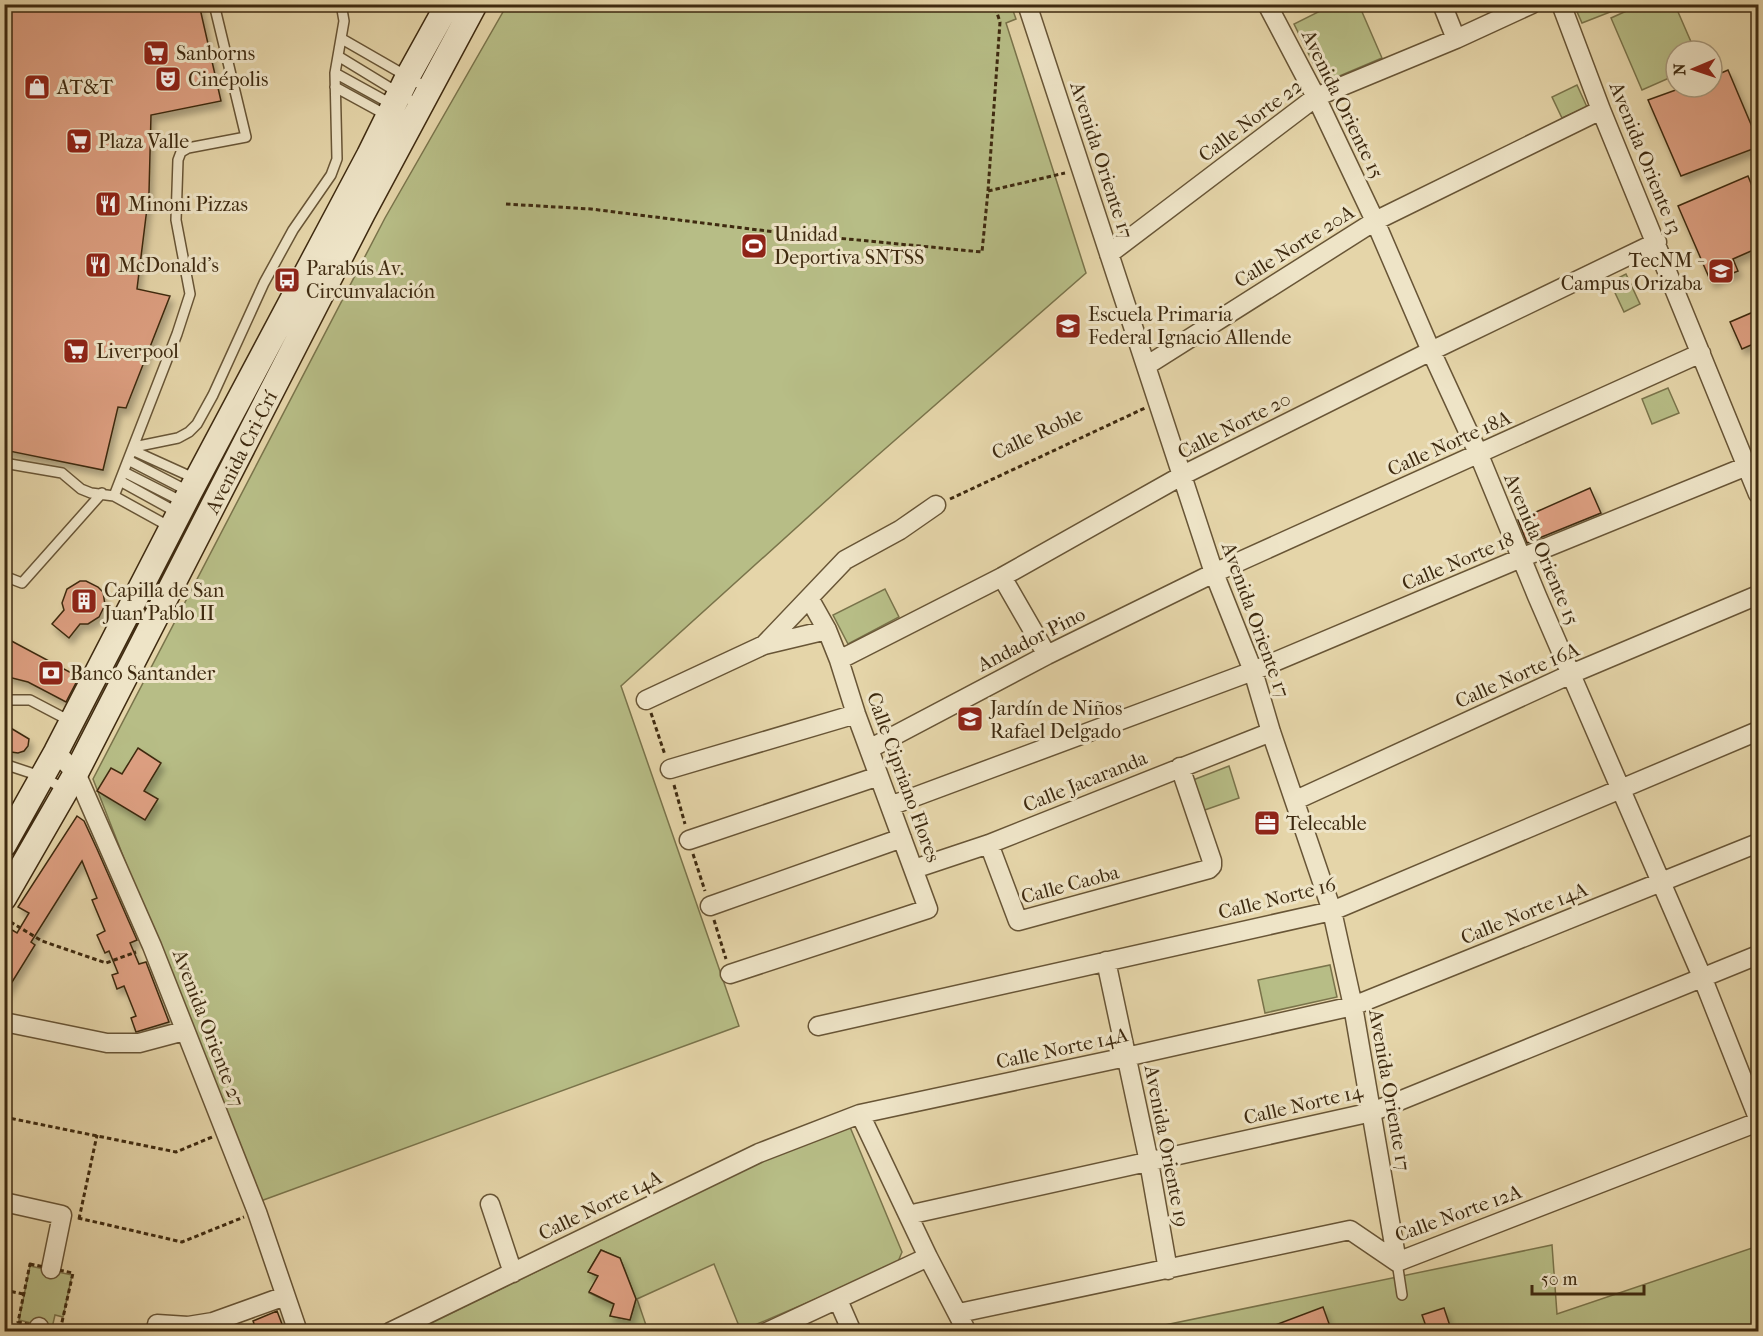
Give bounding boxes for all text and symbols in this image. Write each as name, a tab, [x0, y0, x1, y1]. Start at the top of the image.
street label: Avenida Oriente 15	[1296, 25, 1388, 182]
supermarket icon: Sanborns	[141, 38, 171, 68]
north arrow	[1664, 39, 1724, 99]
place label: Sanborns	[176, 42, 255, 65]
text: N	[1670, 62, 1689, 76]
theatre icon: Cinépolis	[153, 64, 183, 94]
place label: Cinépolis	[188, 68, 268, 91]
shop icon: AT&T	[22, 72, 52, 102]
street label: Calle Norte 22	[1194, 74, 1306, 167]
place label: AT&T	[56, 76, 113, 99]
street label: Avenida Oriente 17	[1065, 78, 1138, 242]
street label: Avenida Oriente 13	[1604, 78, 1687, 238]
supermarket icon: Plaza Valle	[64, 126, 94, 156]
place label: Plaza Valle	[98, 130, 189, 153]
restaurant icon: Minoni Pizzas	[93, 189, 123, 219]
place label: Minoni Pizzas	[128, 193, 248, 216]
street label: Calle Norte 20A	[1230, 200, 1359, 292]
place label: Unidad Deportiva SNTSS	[774, 223, 924, 269]
sports icon: Unidad Deportiva SNTSS	[739, 231, 769, 261]
place label: TecNM - Campus Orizaba	[1561, 249, 1705, 295]
restaurant icon: McDonald's	[83, 250, 113, 280]
place label: McDonald's	[118, 254, 219, 277]
school or university icon: TecNM - Campus Orizaba	[1706, 256, 1736, 286]
place label: Parabús Av. Circunvalación	[306, 257, 435, 303]
bus stop icon: Parabús Av. Circunvalación	[272, 265, 302, 295]
place label: Escuela Primaria Federal Ignacio Allende	[1088, 303, 1291, 349]
school or university icon: Escuela Primaria Federal Ignacio Allende	[1053, 311, 1083, 341]
supermarket icon: Liverpool	[61, 336, 91, 366]
place label: Liverpool	[96, 340, 179, 363]
street label: Avenida Cri-Crí	[200, 386, 283, 518]
street label: Calle Norte 20	[1174, 387, 1295, 464]
street label: Calle Roble	[988, 402, 1086, 465]
street label: Calle Norte 18A	[1384, 406, 1515, 481]
street label: Avenida Oriente 15	[1499, 469, 1584, 628]
street label: Calle Norte 18	[1399, 527, 1518, 595]
street label: Avenida Oriente 17	[1216, 539, 1294, 701]
place label: Capilla de San Juan Pablo II	[102, 579, 225, 625]
building icon: Capilla de San Juan Pablo II	[69, 586, 99, 616]
street label: Andador Pino	[973, 602, 1089, 677]
street label: Calle Norte 16A	[1452, 637, 1584, 713]
bank icon: Banco Santander	[36, 658, 66, 688]
place label: Banco Santander	[70, 662, 216, 685]
street label: Calle Cipriano Flores	[862, 689, 945, 865]
place label: Jardín de Niños Rafael Delgado	[988, 697, 1122, 743]
school or university icon: Jardín de Niños Rafael Delgado	[955, 704, 985, 734]
street label: Calle Jacaranda	[1020, 746, 1151, 817]
office icon: Telecable	[1252, 808, 1282, 838]
place label: Telecable	[1286, 812, 1367, 835]
street label: Calle Caoba	[1019, 860, 1122, 909]
street label: Calle Norte 16	[1216, 873, 1338, 924]
street label: Calle Norte 14A	[1458, 877, 1592, 949]
street label: Avenida Oriente 27	[168, 945, 249, 1110]
street label: Avenida Oriente 17	[1364, 1007, 1415, 1173]
street label: Calle Norte 14A	[994, 1023, 1131, 1074]
street label: Avenida Oriente 19	[1139, 1062, 1193, 1229]
street label: Calle Norte 14	[1241, 1079, 1366, 1129]
street label: Calle Norte 14A	[535, 1165, 667, 1245]
street label: Calle Norte 12A	[1392, 1180, 1526, 1247]
scale bar	[1532, 1258, 1644, 1296]
text: 50 m	[1541, 1269, 1578, 1290]

